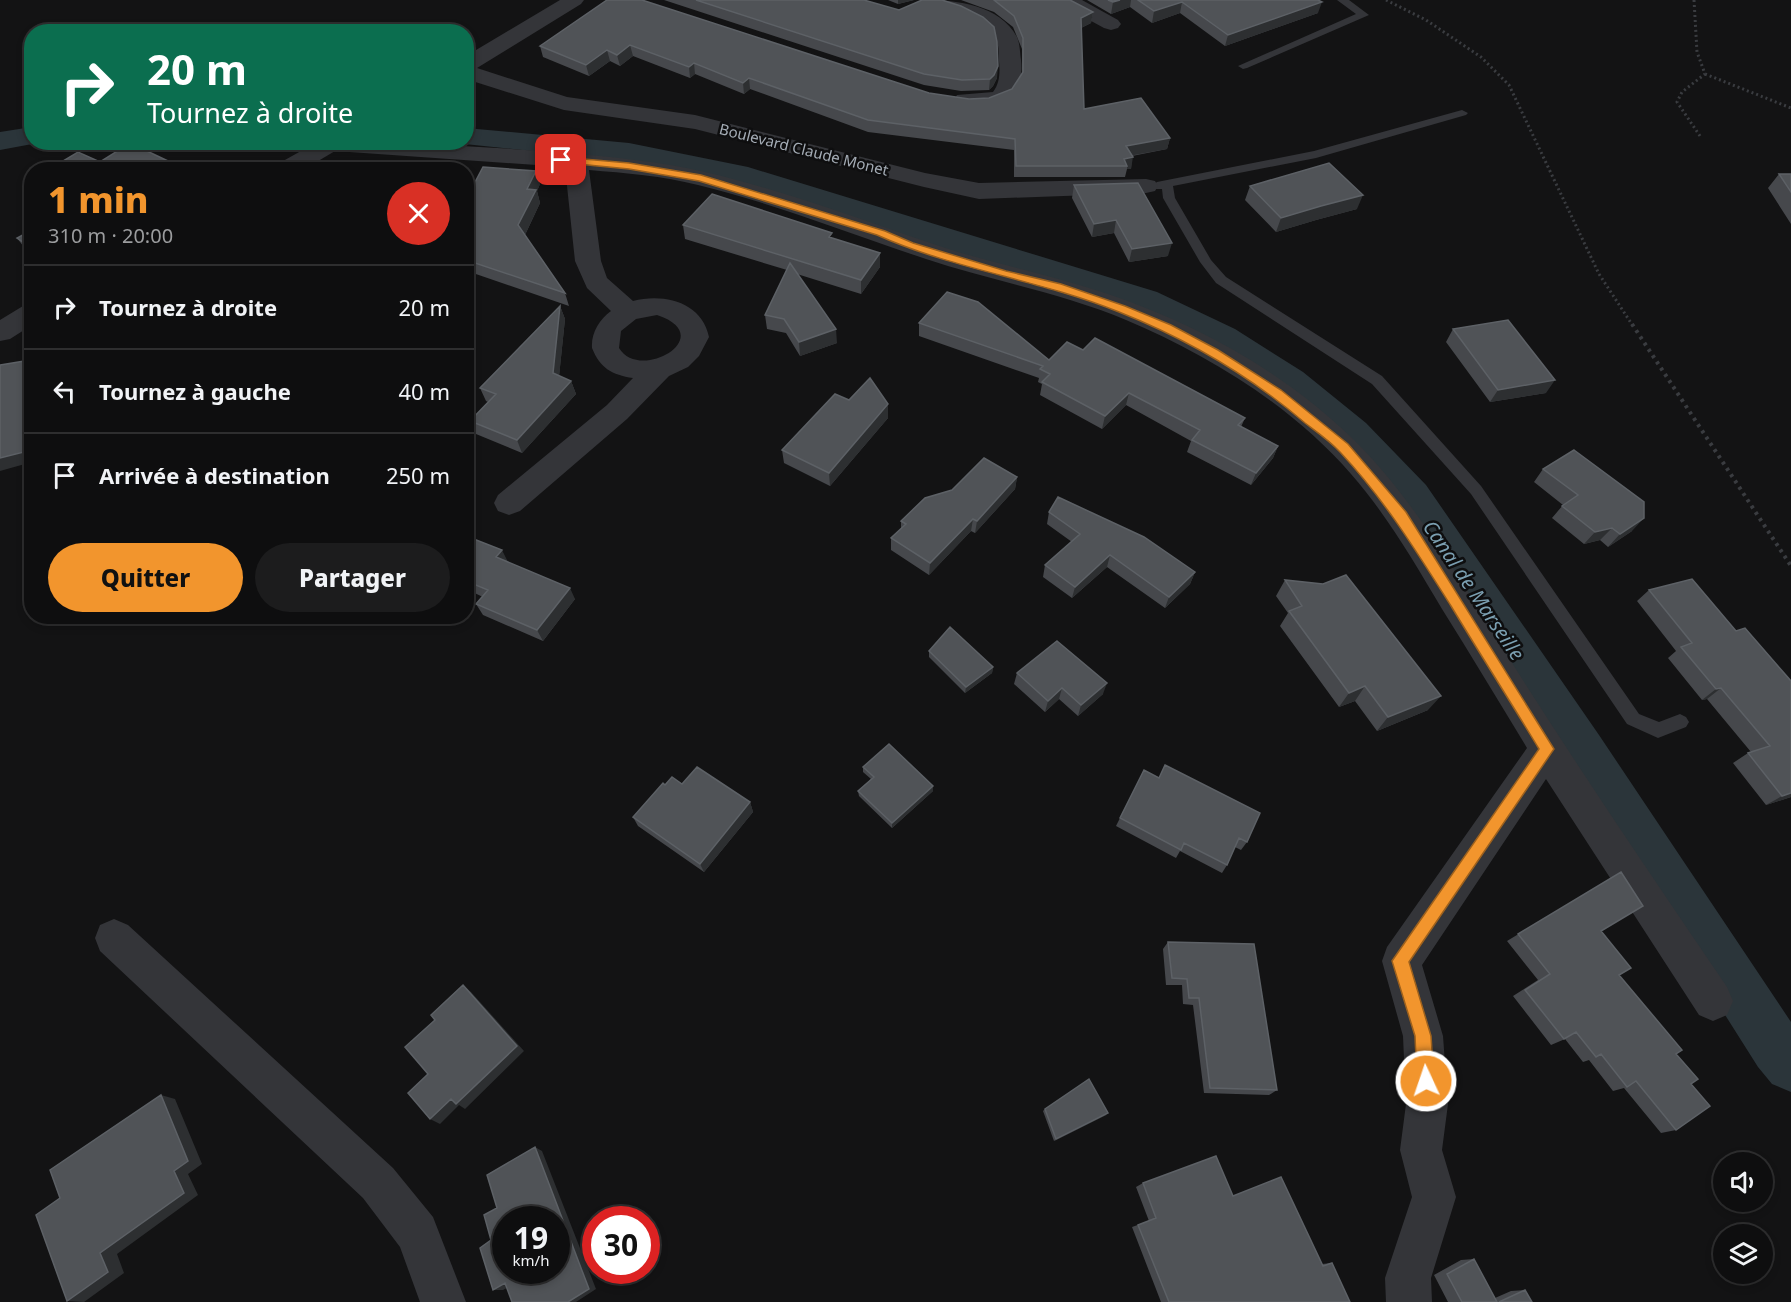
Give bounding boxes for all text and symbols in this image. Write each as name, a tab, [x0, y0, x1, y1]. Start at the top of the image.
text: 20 m	[147, 40, 247, 97]
icon: right	[48, 48, 126, 126]
text: Tournez à droite	[147, 94, 353, 131]
street label: Boulevard Claude Monet	[717, 118, 891, 180]
pin	[535, 134, 586, 185]
icon: arrive	[544, 143, 577, 176]
text: 1 min	[48, 175, 149, 224]
button: close	[387, 182, 450, 245]
text: 310 m · 20:00	[48, 222, 173, 249]
icon: right	[48, 291, 81, 324]
text: Tournez à droite	[99, 292, 277, 322]
text: 20 m	[399, 292, 450, 322]
icon: left	[48, 375, 81, 408]
text: Tournez à gauche	[99, 376, 291, 406]
text: 40 m	[399, 376, 450, 406]
icon: arrive	[48, 459, 81, 492]
text: Arrivée à destination	[99, 460, 330, 490]
text: 250 m	[386, 460, 450, 490]
water label: Canal de Marseille	[1417, 515, 1531, 665]
button: Quitter	[48, 543, 243, 612]
button: Partager	[255, 543, 450, 612]
position arrow	[1394, 1049, 1458, 1113]
map controls	[1713, 1152, 1773, 1284]
button: sound	[1713, 1152, 1773, 1212]
speed limit sign: 30	[582, 1206, 660, 1284]
text: 19	[514, 1217, 548, 1258]
button: layers	[1713, 1224, 1773, 1284]
text: km/h	[513, 1250, 549, 1270]

